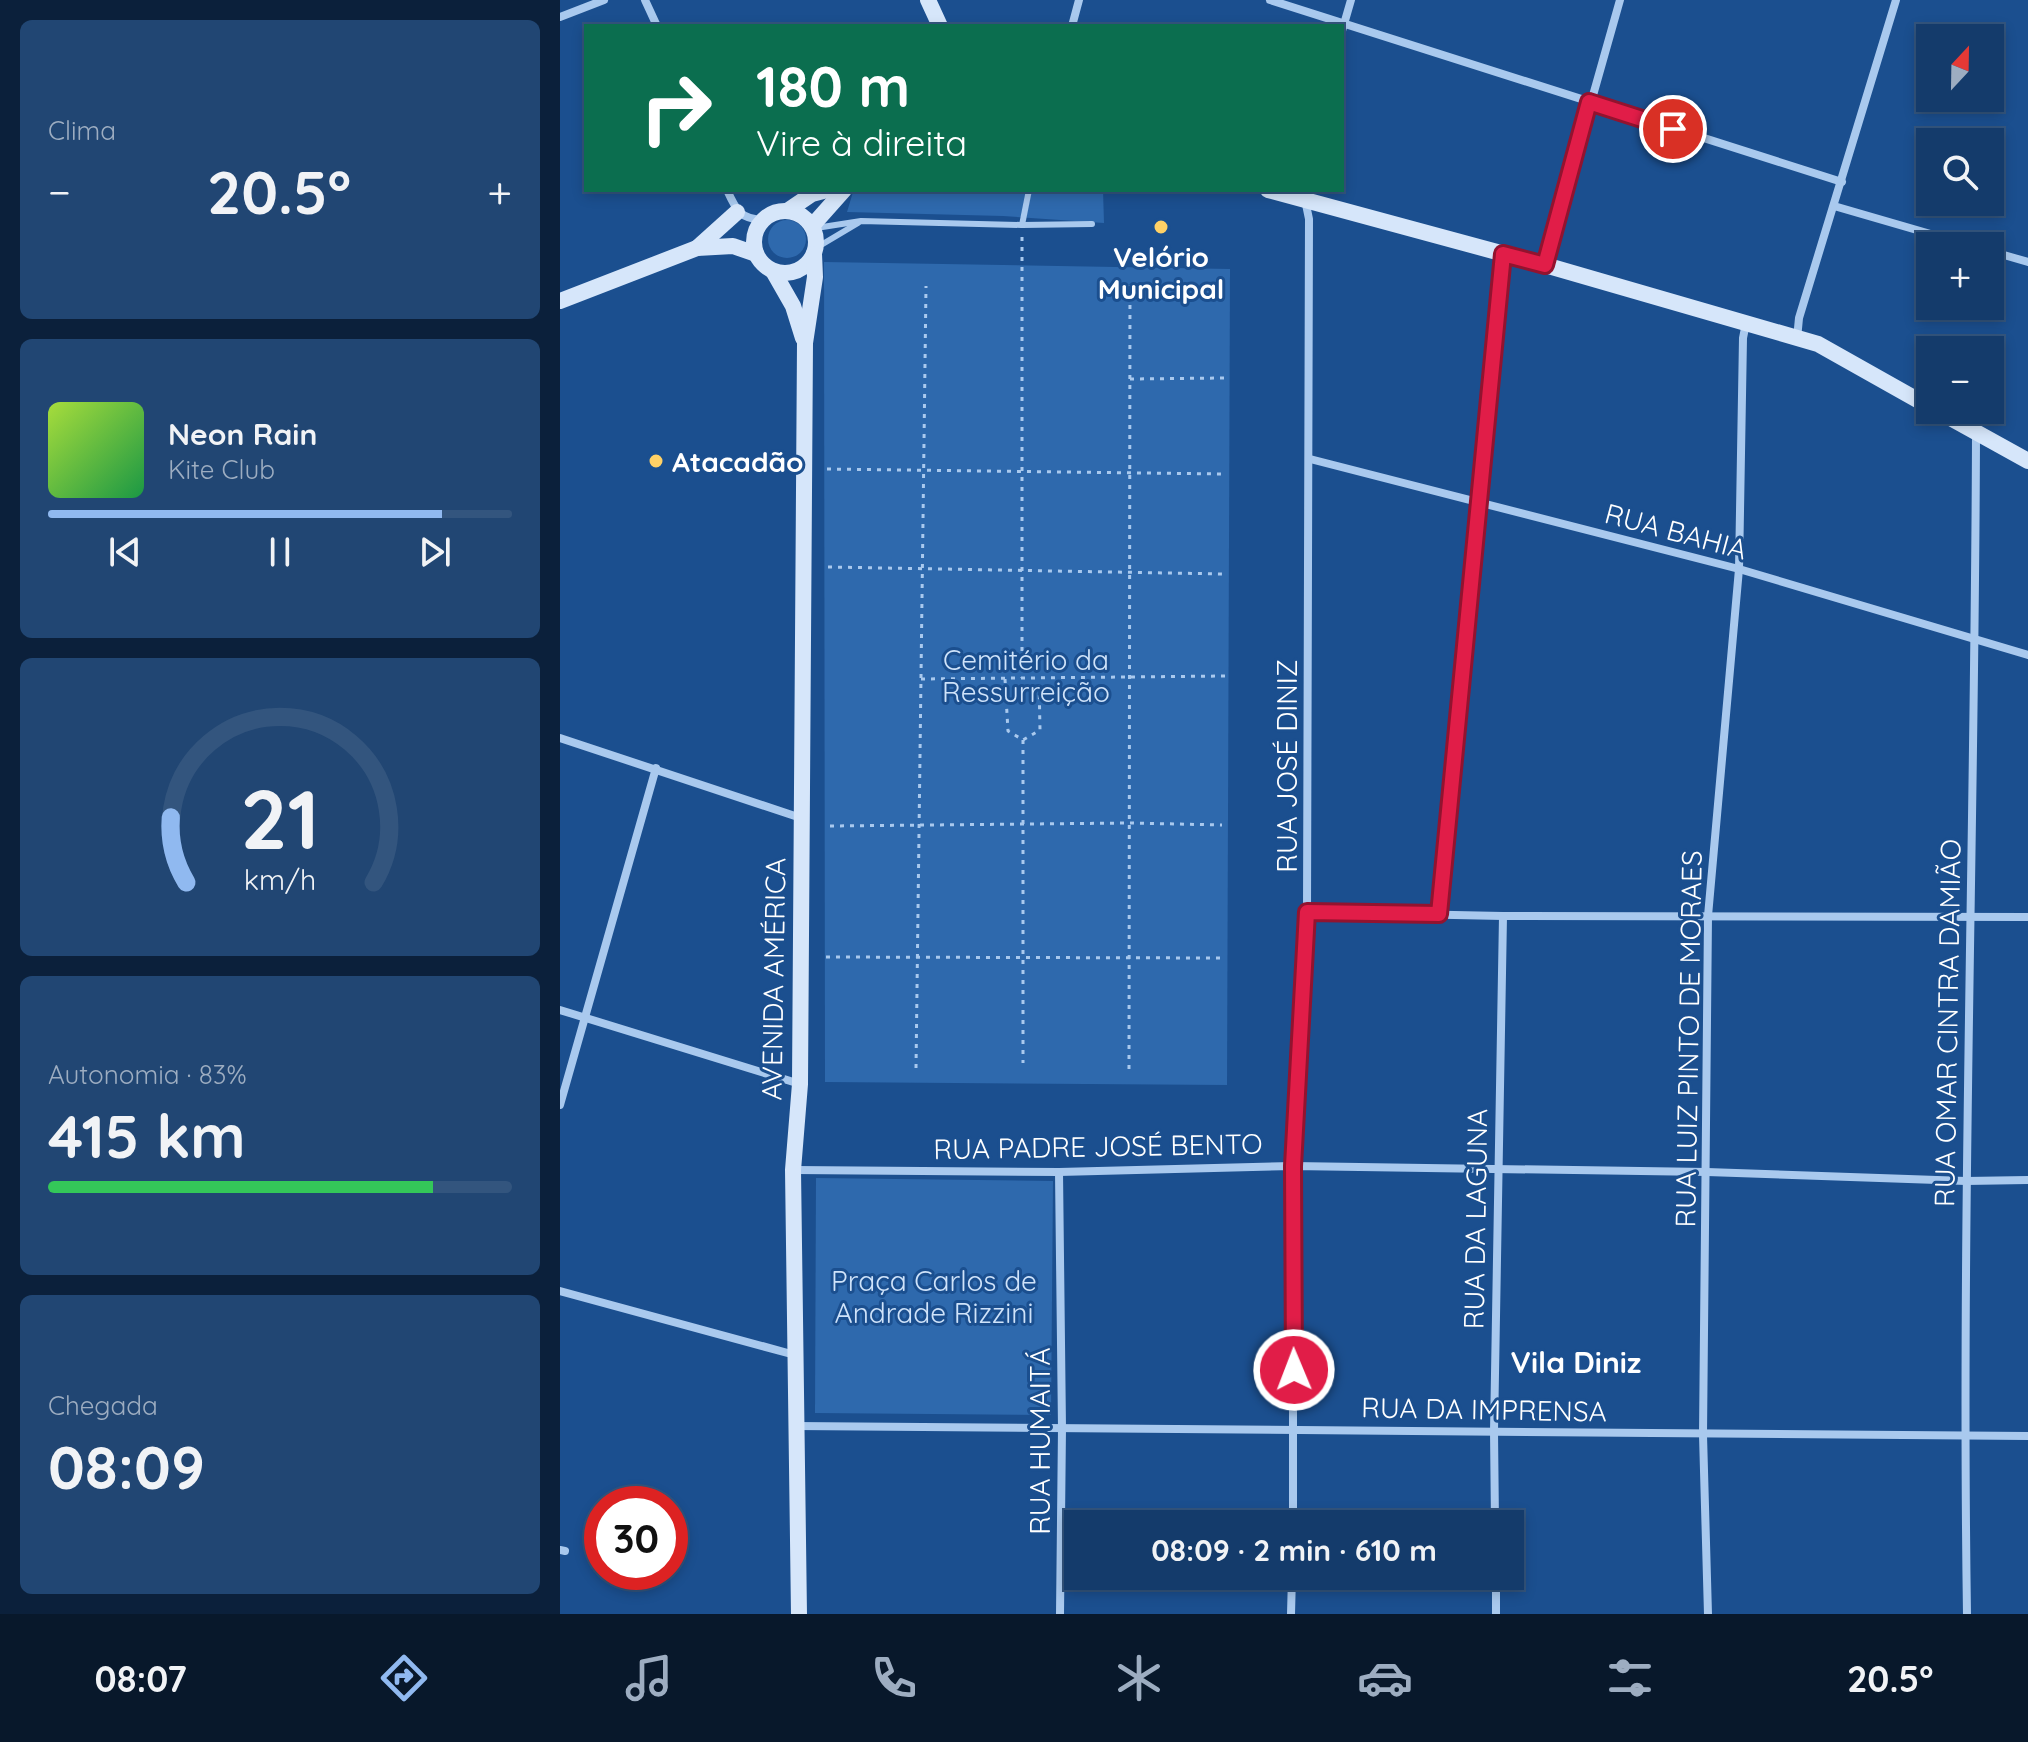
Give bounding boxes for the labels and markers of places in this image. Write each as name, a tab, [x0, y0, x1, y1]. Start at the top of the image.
pin	[1639, 95, 1707, 163]
marker: Velório Municipal	[1152, 218, 1170, 236]
place label: Velório Municipal	[1098, 239, 1224, 306]
place label: Atacadão	[672, 444, 804, 479]
marker: Atacadão	[647, 452, 665, 470]

